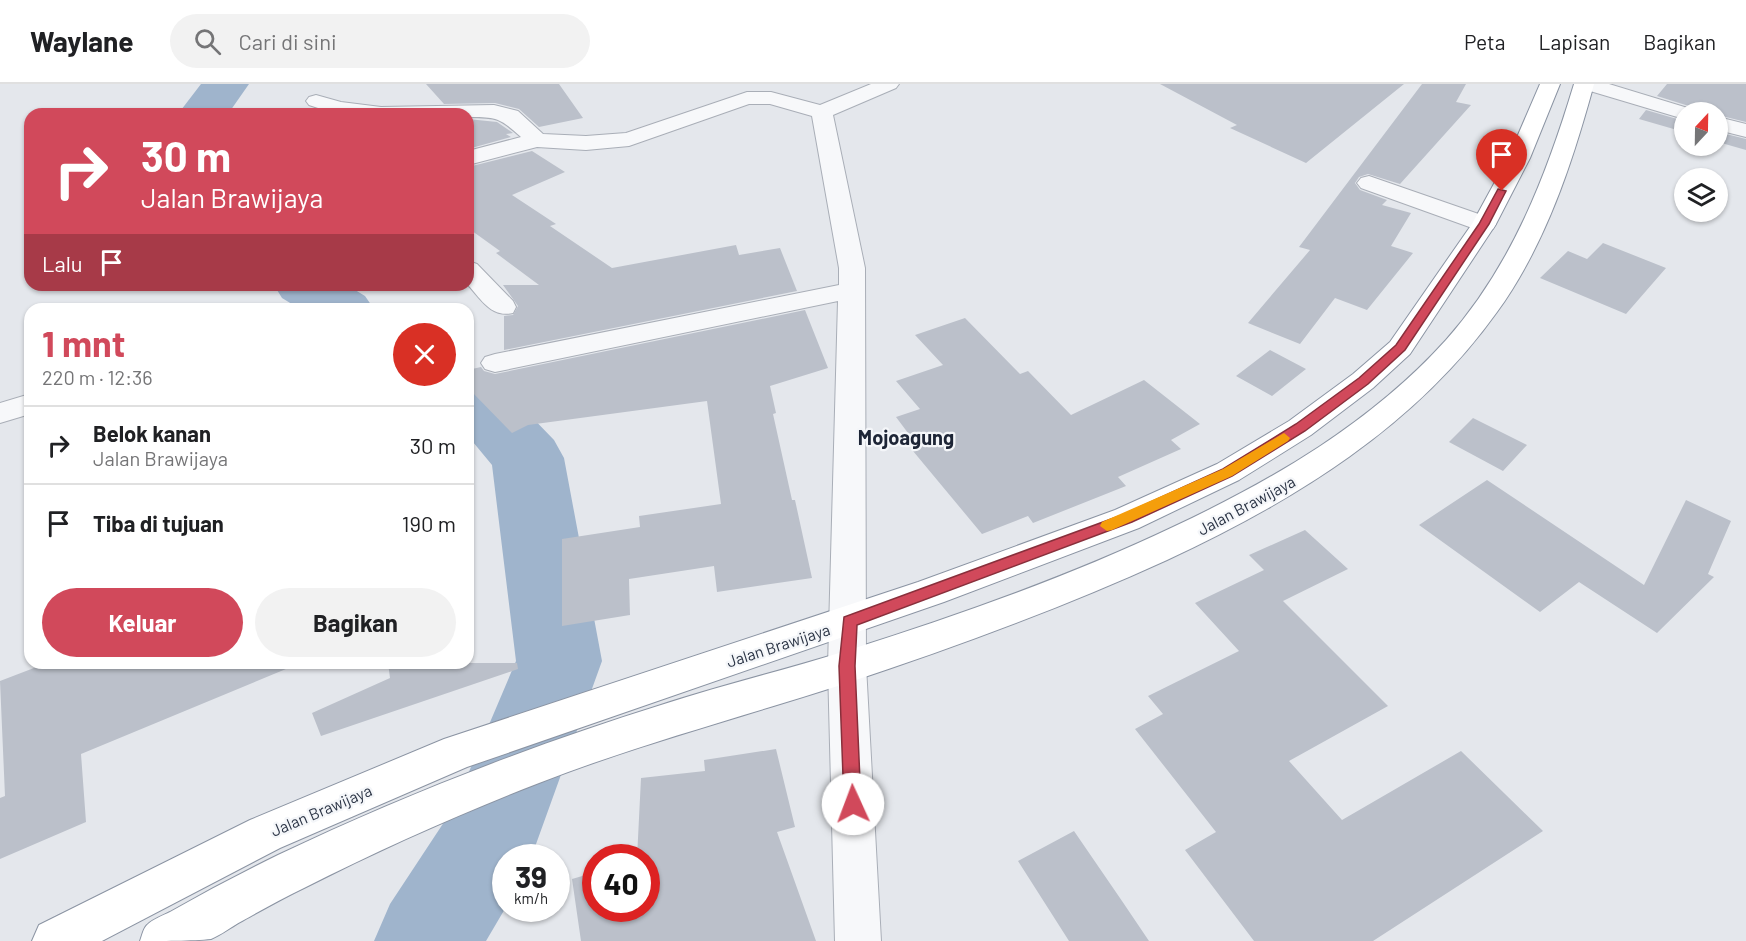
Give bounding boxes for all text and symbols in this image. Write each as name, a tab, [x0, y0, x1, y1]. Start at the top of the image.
search box	[170, 14, 590, 68]
text: Waylane	[30, 24, 134, 58]
icon: search	[191, 25, 224, 58]
text: Cari di sini	[239, 28, 337, 54]
text: Peta	[1464, 29, 1505, 54]
text: Lapisan	[1538, 29, 1610, 54]
text: Bagikan	[1643, 29, 1716, 54]
north arrow	[1674, 102, 1728, 156]
map controls	[1674, 102, 1728, 222]
pin	[1476, 129, 1527, 191]
text: 30 m	[141, 130, 231, 180]
icon: right	[42, 132, 120, 210]
icon: arrive	[1485, 138, 1518, 171]
button: layers	[1674, 168, 1728, 222]
text: Jalan Brawijaya	[141, 181, 323, 213]
icon: arrive	[95, 246, 128, 279]
text: Lalu	[42, 250, 83, 276]
text: 1 mnt	[42, 321, 125, 364]
button: close	[393, 323, 456, 386]
text: 220 m · 12:36	[42, 365, 153, 389]
text: Belok kanan	[93, 420, 211, 446]
district label: Mojoagung	[858, 425, 954, 449]
icon: right	[42, 429, 75, 462]
text: 30 m	[410, 432, 456, 458]
text: Jalan Brawijaya	[93, 446, 228, 470]
street label: Jalan Brawijaya	[1194, 471, 1298, 539]
icon: arrive	[42, 507, 75, 540]
text: Tiba di tujuan	[93, 510, 224, 536]
text: 190 m	[402, 510, 456, 536]
button: Keluar	[42, 588, 243, 657]
button: Bagikan	[255, 588, 456, 657]
street label: Jalan Brawijaya	[724, 619, 832, 671]
position arrow	[821, 772, 885, 836]
street label: Jalan Brawijaya	[268, 780, 374, 840]
speed limit sign: 40	[582, 844, 660, 922]
text: 39	[515, 858, 547, 894]
text: km/h	[514, 889, 548, 907]

